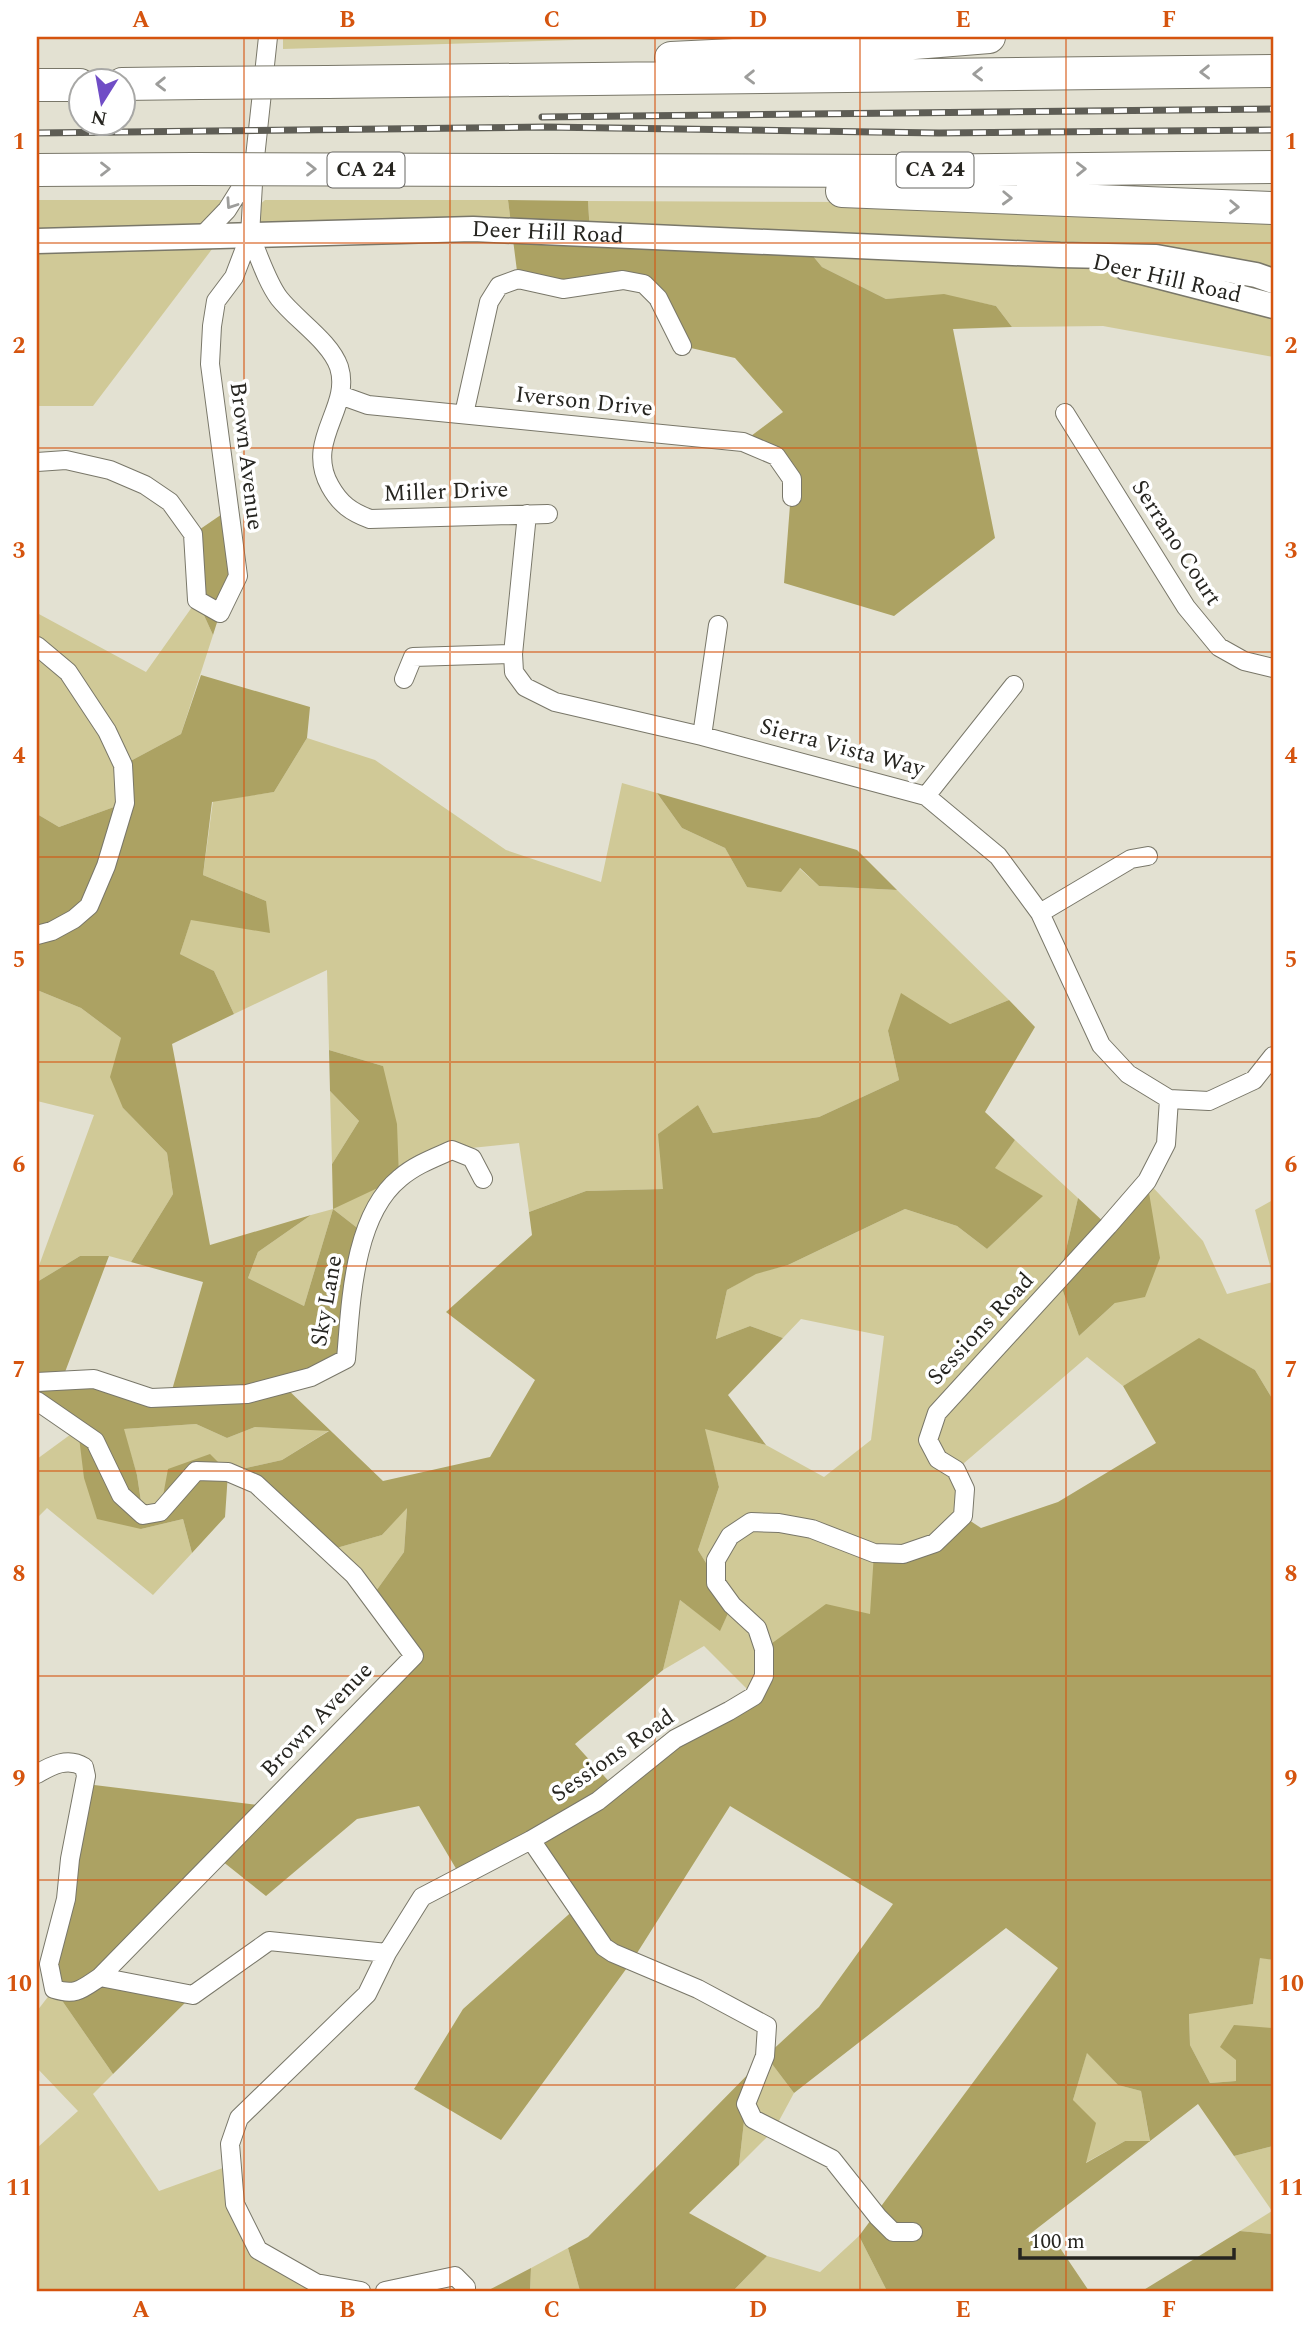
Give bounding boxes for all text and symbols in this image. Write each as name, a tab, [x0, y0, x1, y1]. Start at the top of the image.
text: A	[132, 3, 150, 38]
text: B	[339, 3, 355, 38]
text: C	[544, 3, 560, 38]
text: D	[749, 3, 767, 38]
text: E	[955, 3, 971, 38]
text: F	[1162, 3, 1176, 38]
one-way arrow	[1199, 64, 1210, 80]
north arrow	[66, 66, 136, 136]
one-way arrow	[972, 67, 983, 82]
one-way arrow	[744, 69, 755, 85]
one-way arrow	[155, 76, 166, 92]
text: N	[89, 102, 109, 133]
text: 1	[13, 125, 25, 160]
text: 1	[1285, 125, 1297, 160]
road number: CA 24	[328, 152, 404, 188]
road number: CA 24	[897, 152, 974, 188]
one-way arrow	[100, 161, 111, 177]
one-way arrow	[307, 161, 317, 177]
one-way arrow	[1076, 161, 1087, 177]
one-way arrow	[1001, 190, 1012, 205]
one-way arrow	[226, 196, 239, 209]
one-way arrow	[1229, 199, 1240, 214]
street label: Deer Hill Road	[471, 211, 625, 253]
street label: Deer Hill Road	[1089, 245, 1245, 313]
text: 2	[13, 329, 26, 364]
text: 2	[1285, 329, 1298, 364]
street label: Iverson Drive	[514, 377, 654, 427]
street label: Brown Avenue	[220, 380, 272, 532]
street label: Miller Drive	[383, 472, 509, 512]
street label: Serrano Court	[1122, 473, 1230, 613]
text: 3	[13, 534, 26, 569]
text: 3	[1285, 534, 1298, 569]
street label: Sierra Vista Way	[756, 709, 929, 787]
text: 4	[13, 739, 26, 774]
text: 4	[1285, 739, 1298, 774]
text: 5	[13, 943, 25, 978]
text: 5	[1285, 943, 1297, 978]
text: 6	[13, 1148, 26, 1183]
text: 6	[1285, 1148, 1298, 1183]
street label: Sky Lane	[302, 1253, 352, 1349]
street label: Sessions Road	[919, 1264, 1043, 1394]
text: 7	[13, 1353, 25, 1388]
text: 7	[1285, 1353, 1297, 1388]
text: 8	[13, 1557, 25, 1592]
text: 8	[1285, 1557, 1297, 1592]
street label: Brown Avenue	[253, 1654, 381, 1786]
street label: Sessions Road	[544, 1700, 682, 1812]
text: 9	[13, 1762, 26, 1797]
text: 9	[1285, 1762, 1298, 1797]
text: 10	[6, 1967, 32, 2002]
text: 10	[1278, 1967, 1304, 2002]
text: 11	[6, 2171, 32, 2206]
text: 11	[1278, 2171, 1304, 2206]
scale bar	[1020, 2216, 1233, 2260]
text: 100 m	[1030, 2226, 1085, 2258]
text: A	[132, 2293, 150, 2328]
text: B	[339, 2293, 355, 2328]
text: C	[544, 2293, 560, 2328]
text: D	[749, 2293, 767, 2328]
text: E	[955, 2293, 971, 2328]
text: F	[1162, 2293, 1176, 2328]

